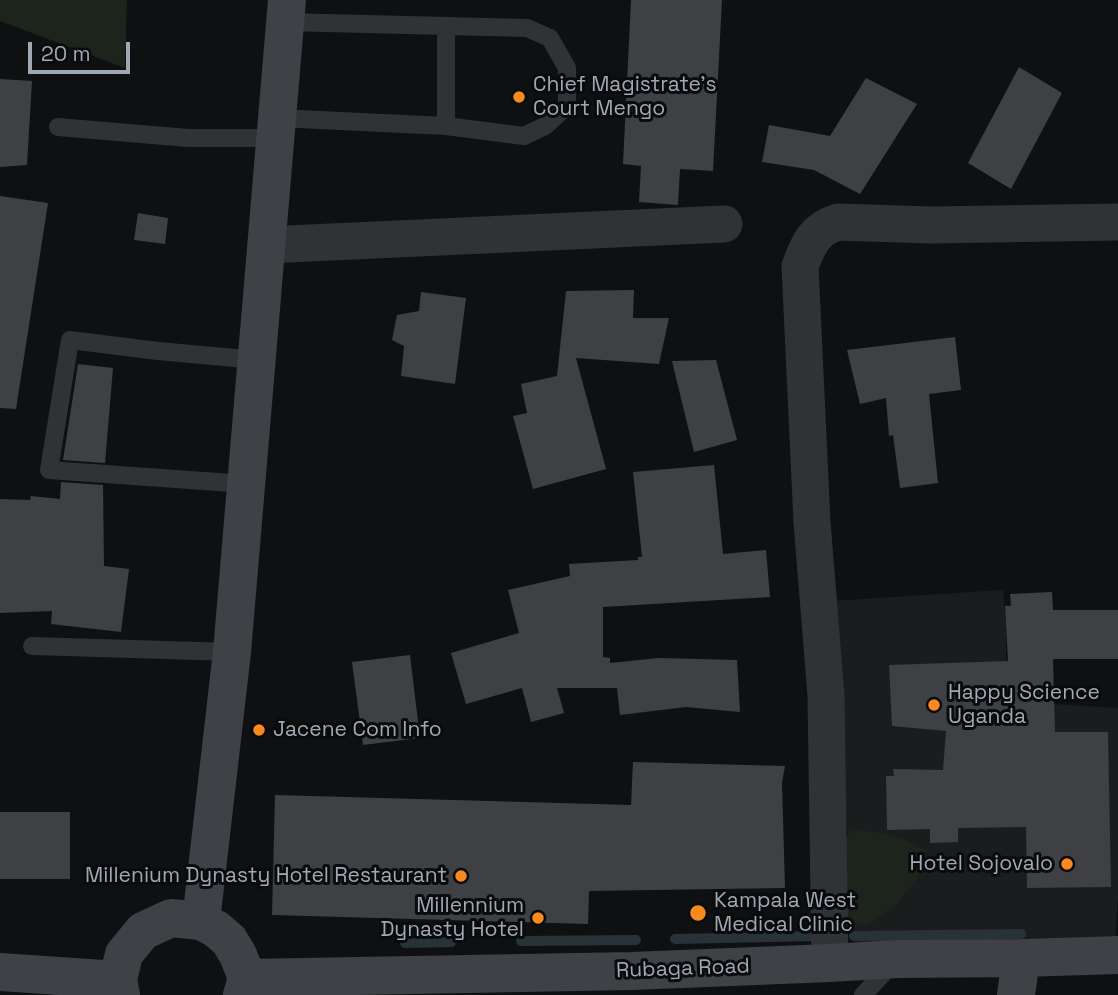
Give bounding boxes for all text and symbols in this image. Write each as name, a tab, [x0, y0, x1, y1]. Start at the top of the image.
scale bar	[32, 28, 133, 72]
text: 20 m	[41, 40, 91, 67]
place label: Chief Magistrate's Court Mengo	[533, 72, 717, 122]
marker: Chief Magistrate's Court Mengo	[511, 89, 527, 105]
place label: Happy Science Uganda	[948, 680, 1100, 730]
marker: Happy Science Uganda	[926, 697, 942, 713]
place label: Jacene Com Info	[273, 717, 442, 743]
marker: Jacene Com Info	[251, 722, 267, 738]
place label: Hotel Sojovalo	[910, 851, 1053, 877]
marker: Hotel Sojovalo	[1059, 856, 1075, 872]
place label: Millenium Dynasty Hotel Restaurant	[85, 863, 447, 889]
marker: Millenium Dynasty Hotel Restaurant	[453, 868, 469, 884]
place label: Kampala West Medical Clinic	[714, 888, 856, 938]
place label: Millennium Dynasty Hotel	[380, 893, 524, 943]
marker: Kampala West Medical Clinic	[688, 903, 708, 923]
marker: Millennium Dynasty Hotel	[530, 910, 546, 926]
street label: Rubaga Road	[616, 954, 750, 984]

